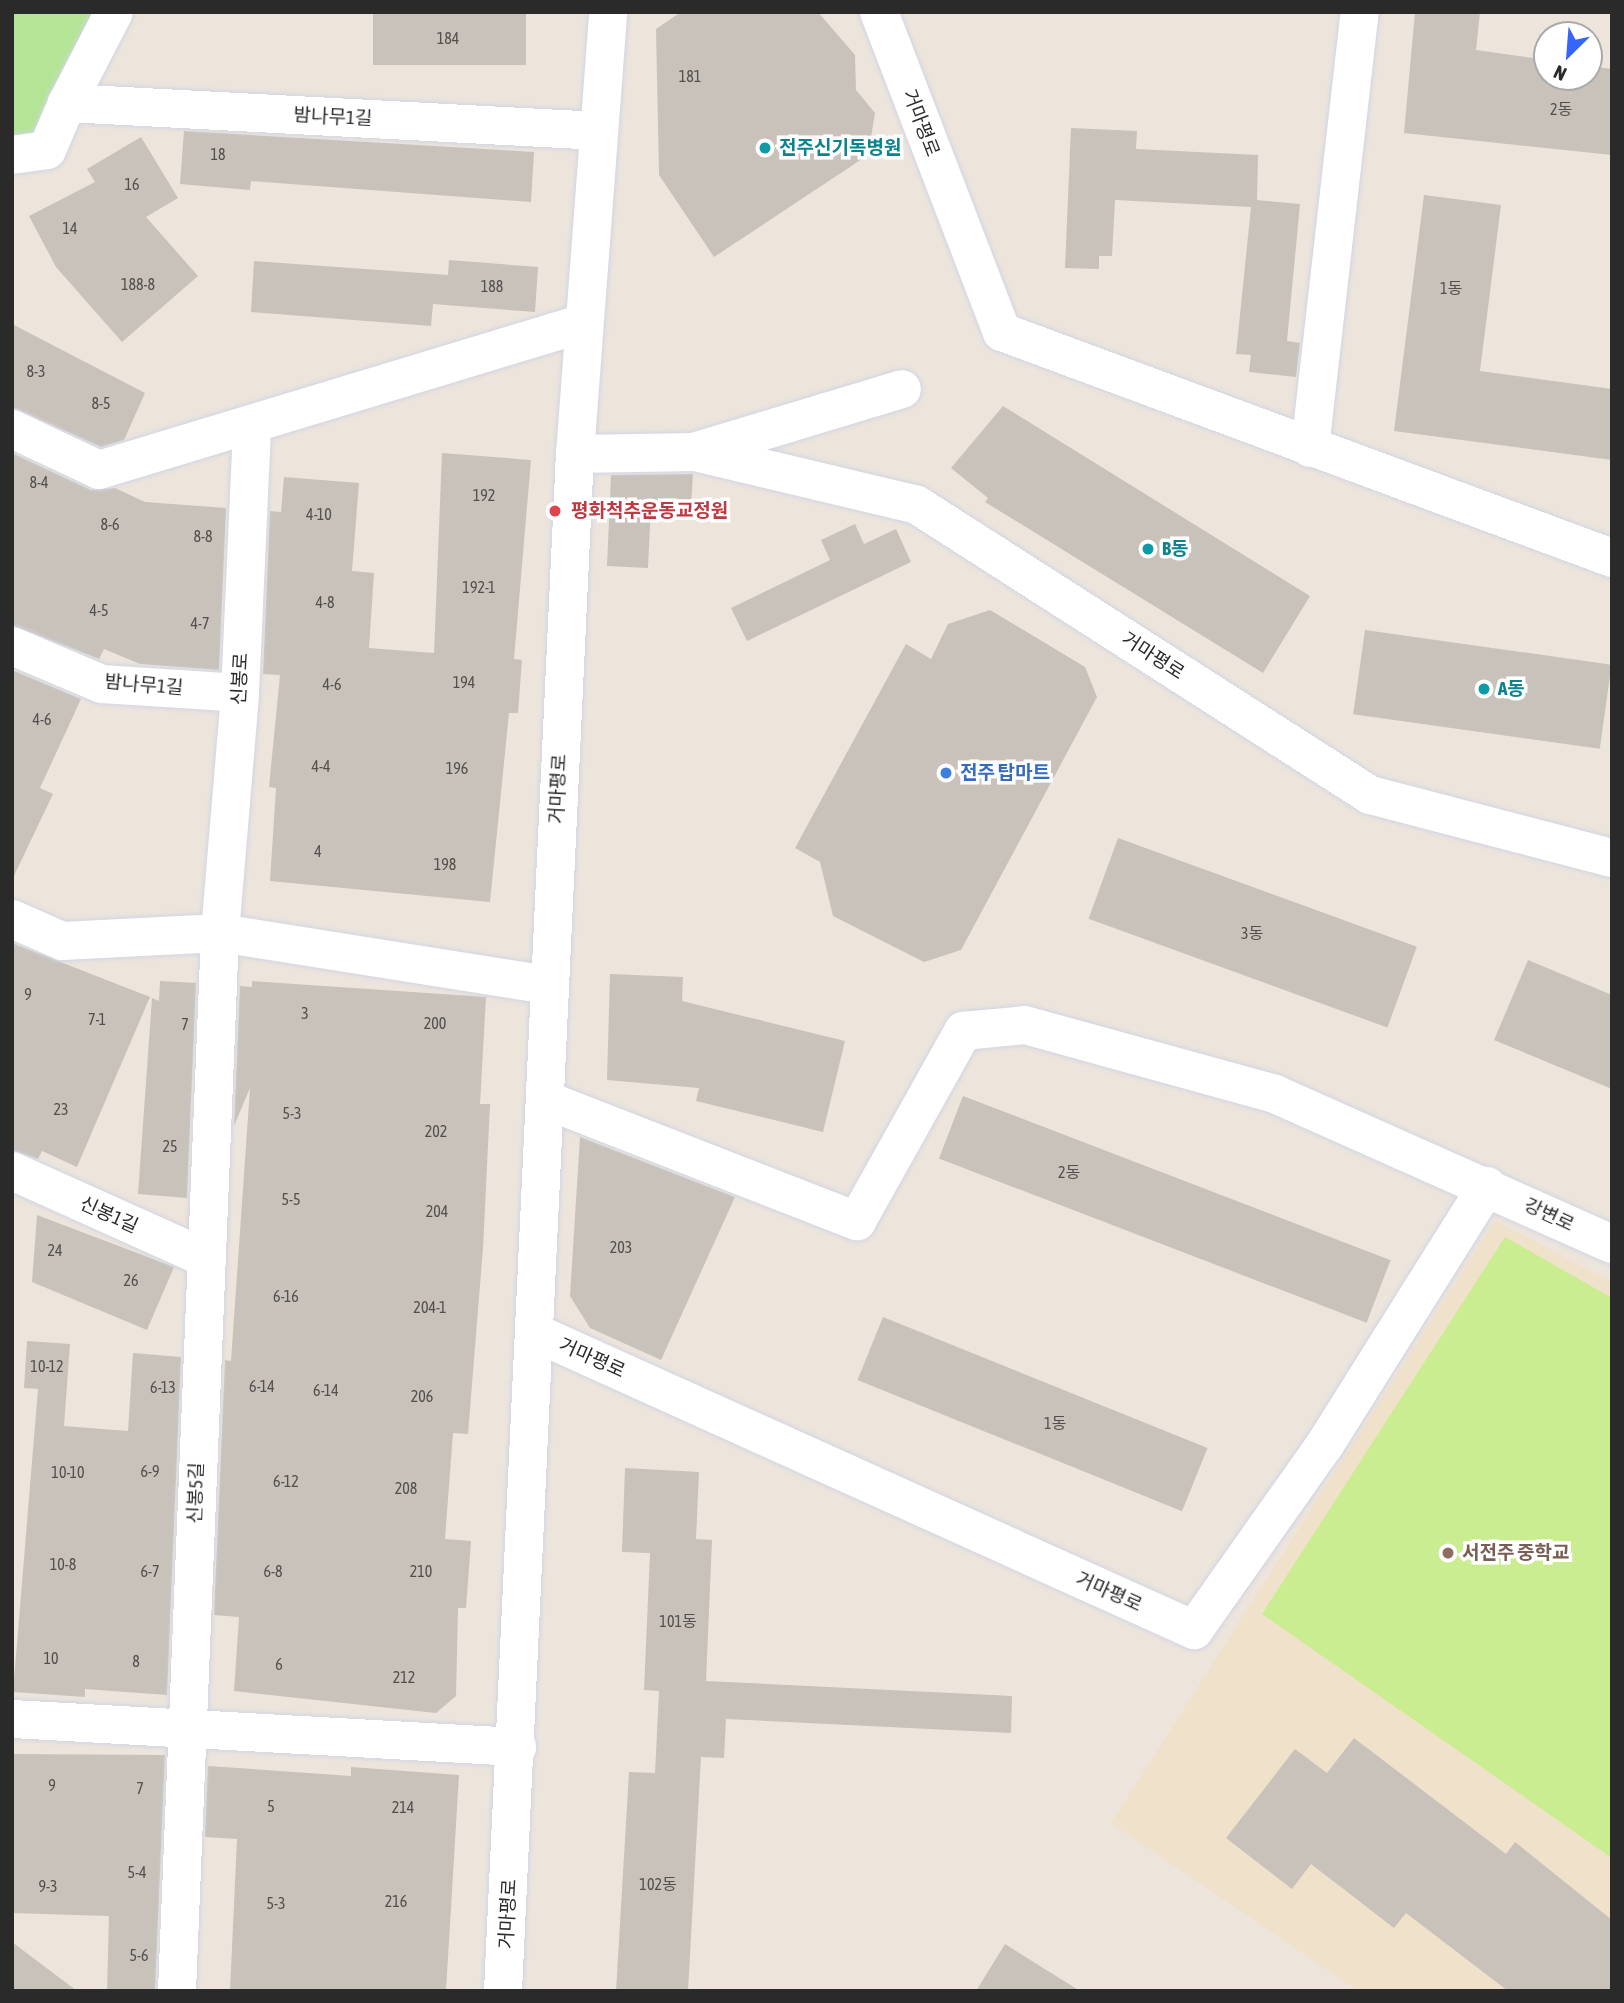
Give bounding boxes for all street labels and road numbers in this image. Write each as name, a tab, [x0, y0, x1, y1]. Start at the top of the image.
street label: 거마평로	[898, 86, 944, 160]
street label: 밤나무1길	[293, 104, 373, 130]
street label: 거마평로	[1117, 627, 1189, 685]
street label: 신봉로	[227, 652, 253, 706]
street label: 밤나무1길	[104, 670, 184, 700]
street label: 거마평로	[545, 753, 571, 825]
street label: 신봉1길	[76, 1192, 142, 1238]
street label: 강변로	[1520, 1194, 1578, 1236]
street label: 거마평로	[555, 1333, 629, 1383]
street label: 신봉5길	[184, 1462, 208, 1524]
street label: 거마평로	[1072, 1567, 1146, 1617]
street label: 거마평로	[495, 1878, 521, 1950]

